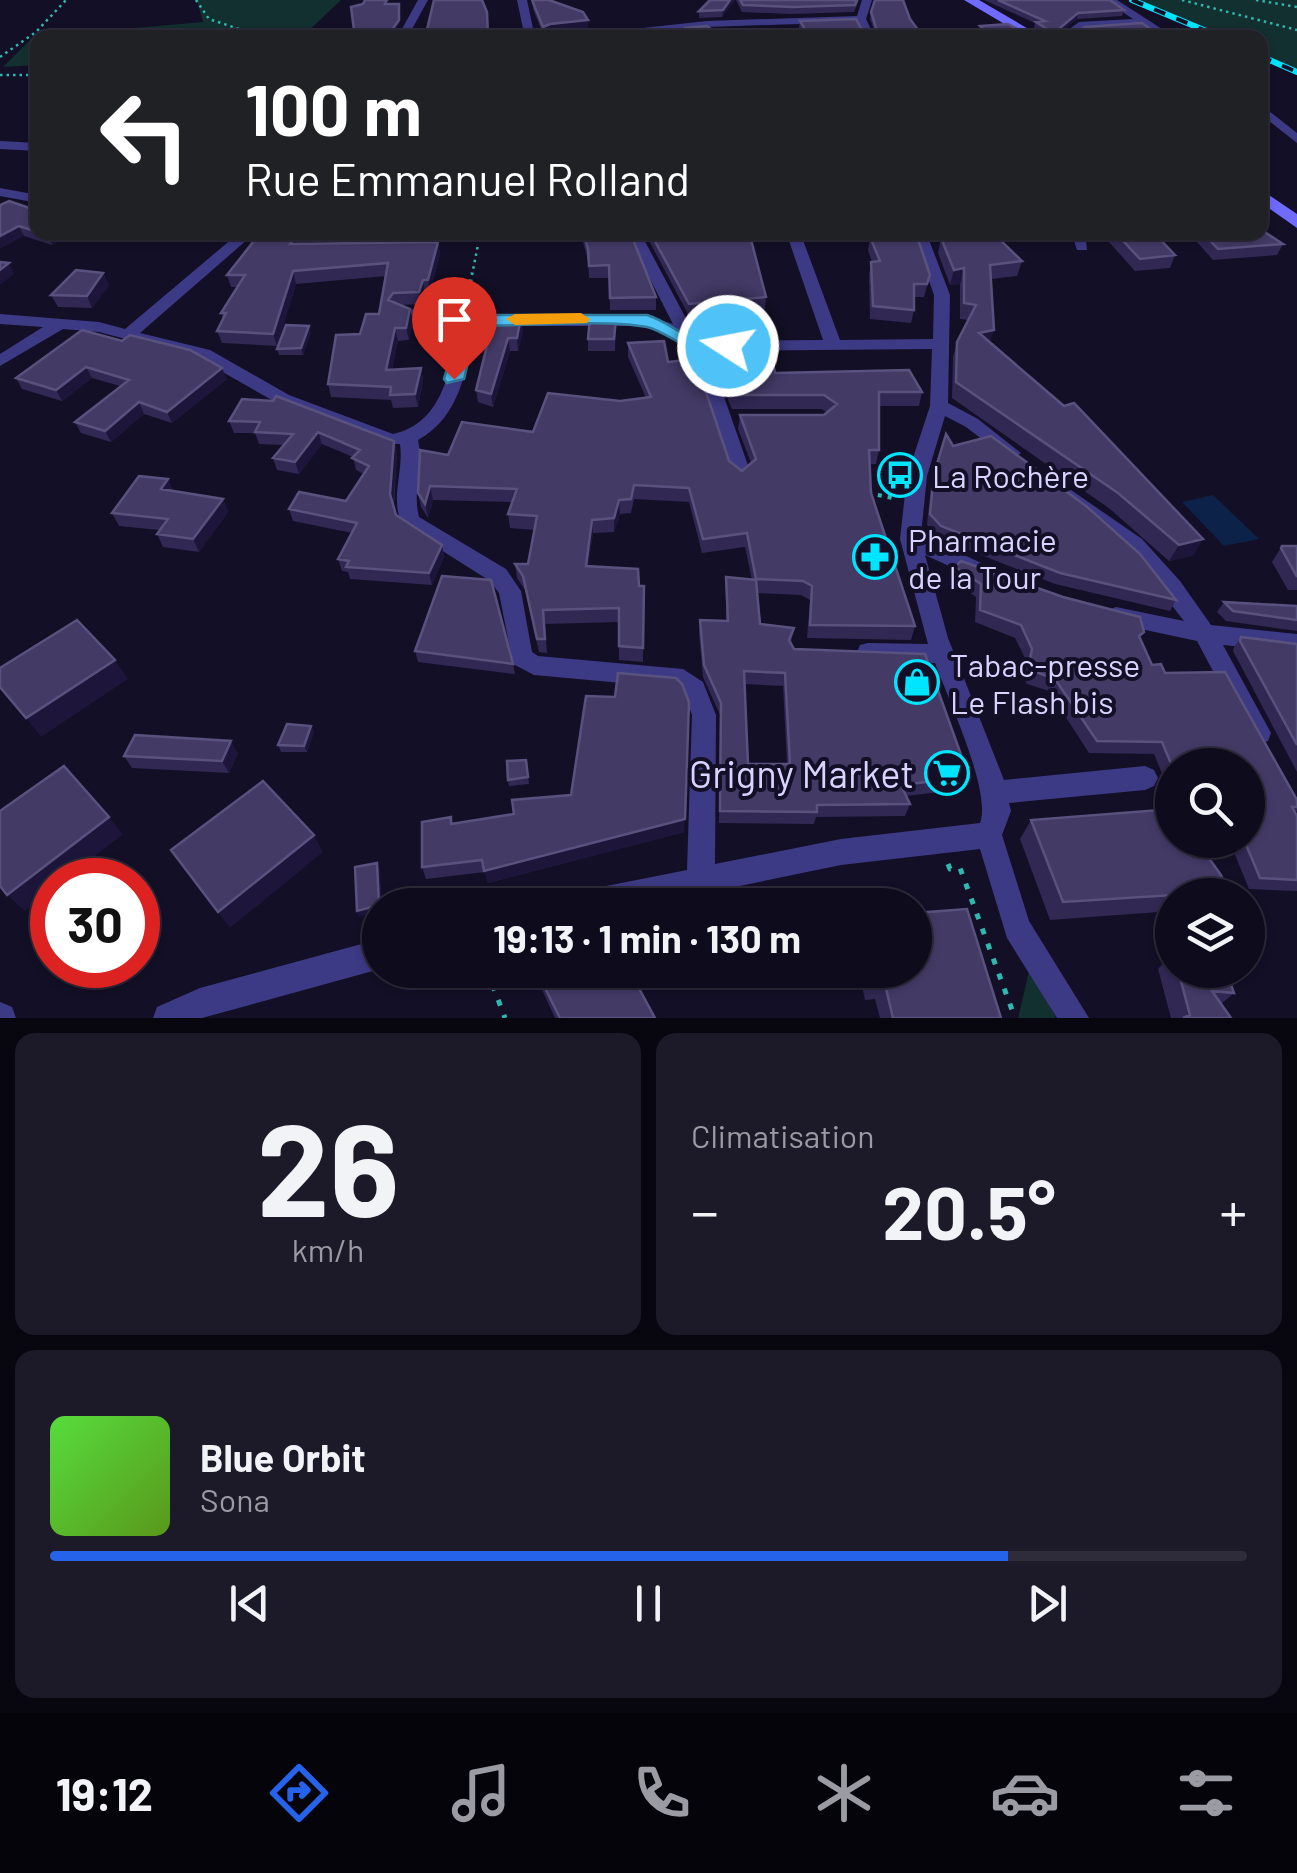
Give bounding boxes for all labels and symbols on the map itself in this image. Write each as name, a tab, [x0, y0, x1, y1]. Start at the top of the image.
pin	[412, 277, 497, 380]
position arrow	[676, 294, 780, 398]
bus stop icon: La Rochère	[877, 452, 923, 498]
place label: La Rochère	[932, 456, 1089, 494]
place label: Pharmacie de la Tour	[908, 520, 1057, 595]
pharmacy icon: Pharmacie de la Tour	[852, 534, 898, 580]
place label: Tabac-presse Le Flash bis	[950, 645, 1140, 720]
shop icon: Tabac-presse Le Flash bis	[894, 659, 940, 705]
place label: Grigny Market	[689, 750, 914, 796]
supermarket icon: Grigny Market	[924, 750, 970, 796]
speed limit sign: 30	[30, 858, 160, 988]

